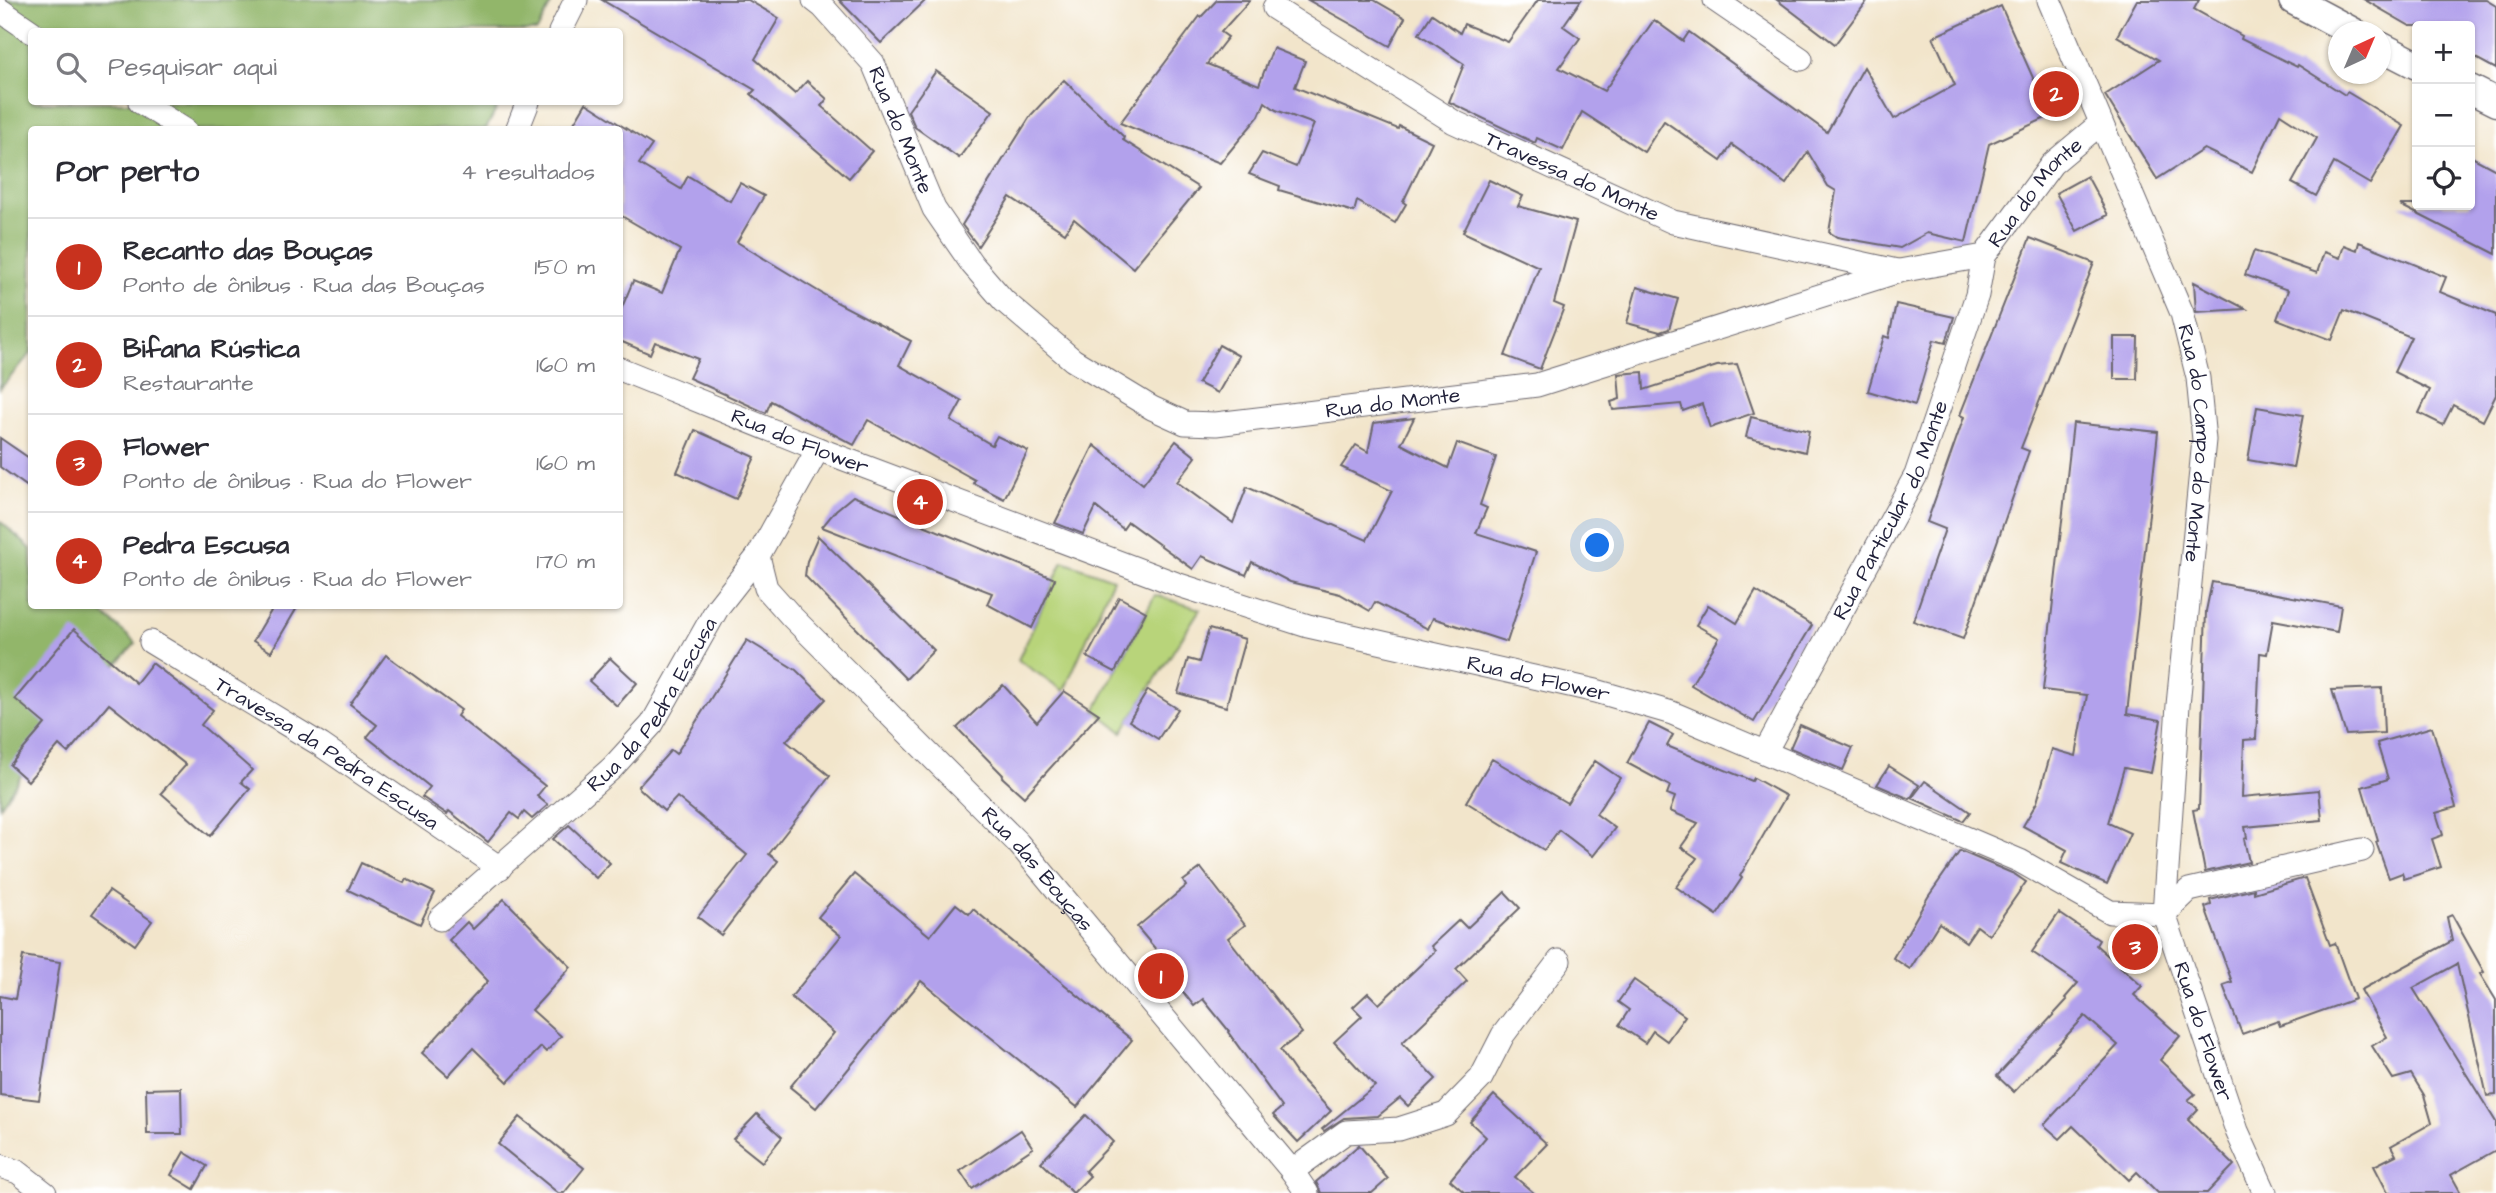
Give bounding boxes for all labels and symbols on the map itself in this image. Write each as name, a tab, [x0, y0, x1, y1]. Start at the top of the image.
north arrow	[2328, 21, 2391, 84]
street label: Rua do Monte	[861, 62, 940, 198]
pin: 2	[2033, 68, 2079, 120]
street label: Travessa do Monte	[1480, 124, 1664, 228]
street label: Rua do Monte	[1981, 130, 2088, 253]
street label: Rua do Campo do Monte	[2171, 321, 2219, 564]
street label: Rua do Monte	[1324, 380, 1462, 425]
street label: Rua Particular do Monte	[1825, 397, 1955, 625]
street label: Rua do Flower	[727, 401, 873, 481]
pin: 4	[897, 476, 943, 528]
your location	[1580, 528, 1614, 562]
street label: Rua da Pedra Escusa	[580, 612, 724, 798]
street label: Rua do Flower	[1464, 648, 1614, 709]
street label: Travessa da Pedra Escusa	[209, 669, 445, 837]
street label: Rua das Bouças	[975, 800, 1100, 938]
pin: 3	[2112, 921, 2158, 973]
pin: 1	[1138, 950, 1184, 1002]
street label: Rua do Flower	[2167, 958, 2241, 1105]

